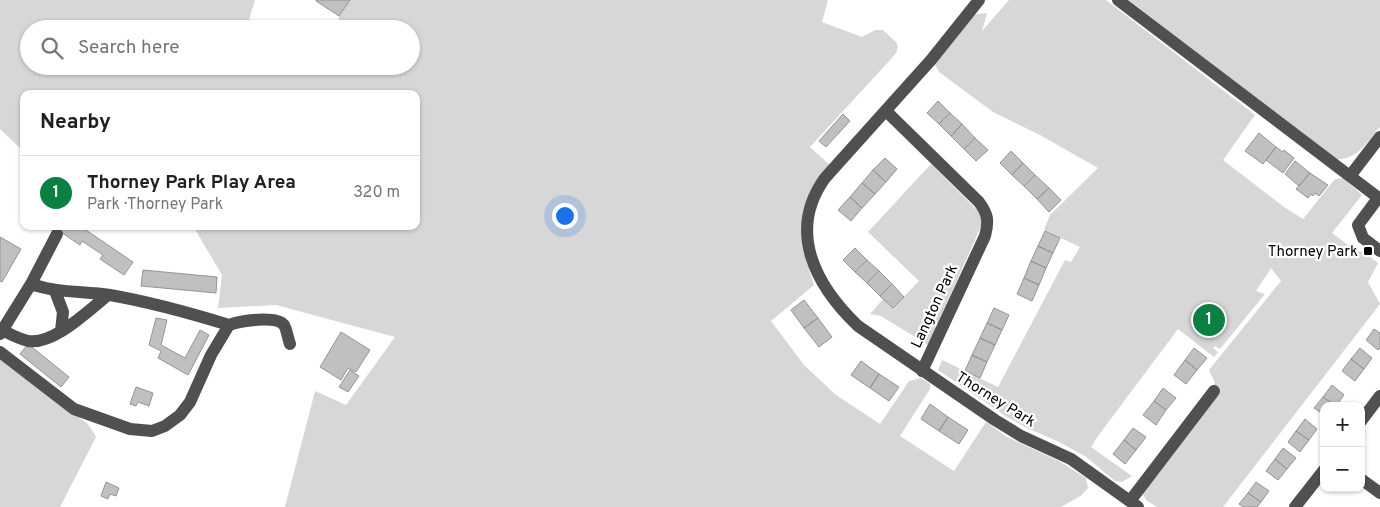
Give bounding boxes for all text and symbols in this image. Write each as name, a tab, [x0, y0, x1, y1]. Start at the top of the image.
search box	[20, 20, 420, 75]
icon: search	[38, 34, 66, 62]
text: Search here	[78, 36, 180, 60]
text: Nearby	[40, 109, 111, 136]
text: Thorney Park Play Area	[87, 171, 296, 195]
text: 1	[53, 183, 59, 203]
text: 320 m	[353, 183, 400, 203]
text: Park · Thorney Park	[87, 195, 223, 215]
your location	[552, 203, 578, 229]
place label: Thorney Park	[1268, 243, 1358, 262]
marker: Thorney Park	[1362, 245, 1374, 257]
street label: Langton Park	[908, 262, 963, 352]
pin: 1	[1193, 301, 1225, 339]
street label: Thorney Park	[952, 368, 1039, 432]
map controls	[1320, 402, 1365, 492]
button: +	[1320, 402, 1365, 447]
button: −	[1320, 447, 1365, 492]

